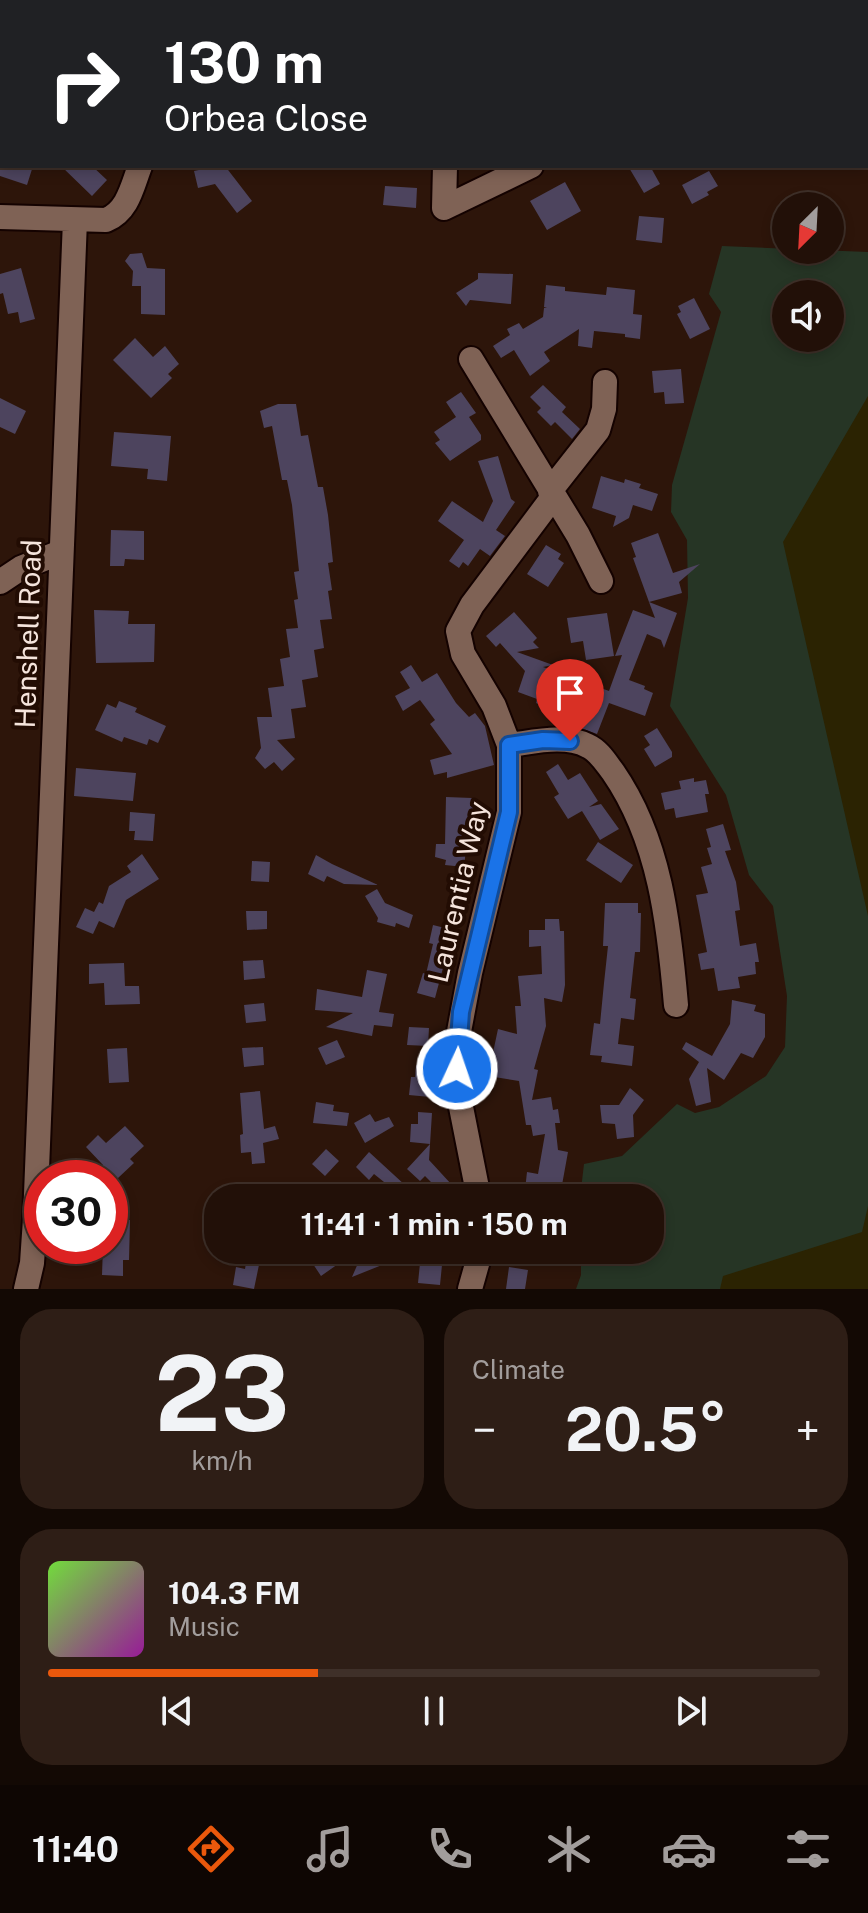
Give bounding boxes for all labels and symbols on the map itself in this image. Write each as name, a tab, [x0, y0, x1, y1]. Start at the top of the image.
north arrow	[772, 192, 844, 264]
street label: Henshell Road	[8, 539, 47, 729]
pin	[536, 659, 604, 741]
street label: Laurentia Way	[421, 798, 494, 986]
position arrow	[415, 1027, 499, 1111]
speed limit sign: 30	[24, 1160, 128, 1264]

